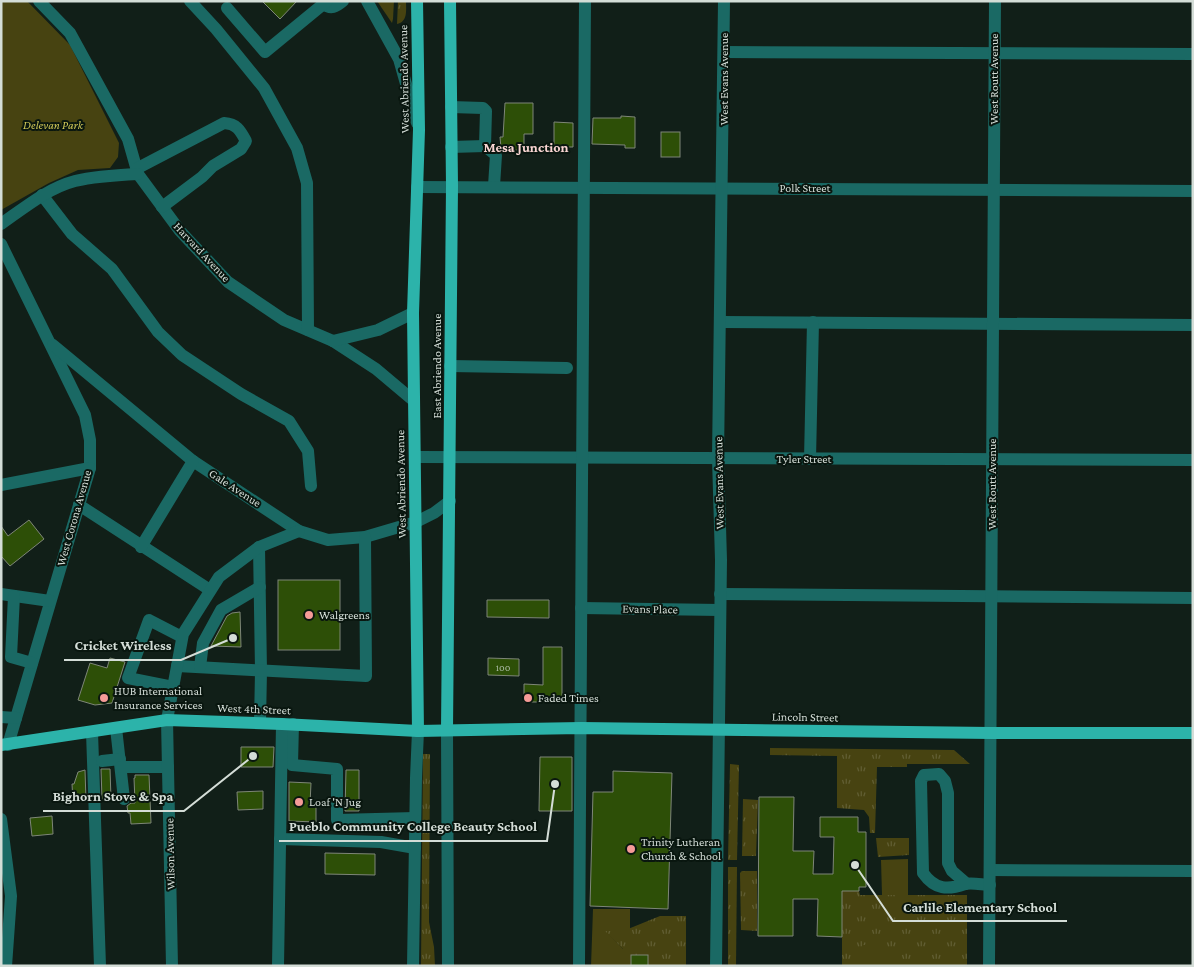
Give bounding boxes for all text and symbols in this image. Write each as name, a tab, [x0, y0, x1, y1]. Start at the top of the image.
street label: West Abriendo Avenue	[396, 25, 412, 133]
street label: West Evans Avenue	[717, 33, 731, 125]
street label: West Routt Avenue	[987, 33, 1001, 125]
park label: Delevan Park	[23, 118, 84, 132]
district label: Mesa Junction	[483, 139, 569, 155]
street label: Polk Street	[780, 181, 832, 195]
street label: Harvard Avenue	[171, 219, 233, 285]
street label: East Abriendo Avenue	[430, 314, 444, 418]
street label: West Abriendo Avenue	[393, 430, 409, 538]
street label: West Evans Avenue	[711, 437, 727, 529]
street label: West Routt Avenue	[985, 438, 999, 530]
street label: Tyler Street	[776, 452, 833, 466]
street label: Gale Avenue	[206, 466, 264, 510]
street label: West Corona Avenue	[54, 468, 94, 568]
street label: Evans Place	[622, 602, 678, 616]
place label: Walgreens	[319, 608, 370, 622]
marker: Walgreens	[303, 609, 315, 621]
callout: Cricket Wireless	[64, 631, 181, 660]
text: Cricket Wireless	[75, 637, 172, 653]
house number: 100	[496, 662, 511, 673]
place label: HUB International Insurance Services	[114, 684, 203, 712]
place label: Faded Times	[538, 691, 599, 705]
marker: HUB International Insurance Services	[98, 692, 110, 704]
marker: Faded Times	[522, 692, 534, 704]
street label: West 4th Street	[217, 701, 292, 717]
street label: Lincoln Street	[772, 709, 839, 725]
callout: Bighorn Stove & Spa	[43, 782, 184, 811]
text: Bighorn Stove & Spa	[53, 788, 174, 804]
place label: Loaf 'N Jug	[309, 795, 361, 809]
marker: Loaf 'N Jug	[293, 796, 305, 808]
callout: Pueblo Community College Beauty School	[279, 812, 547, 841]
street label: Wilson Avenue	[162, 818, 178, 890]
text: Pueblo Community College Beauty School	[289, 818, 537, 834]
place label: Trinity Lutheran Church & School	[641, 835, 721, 863]
marker: Trinity Lutheran Church & School	[625, 843, 637, 855]
callout: Carlile Elementary School	[893, 892, 1067, 921]
text: Carlile Elementary School	[903, 899, 1057, 915]

